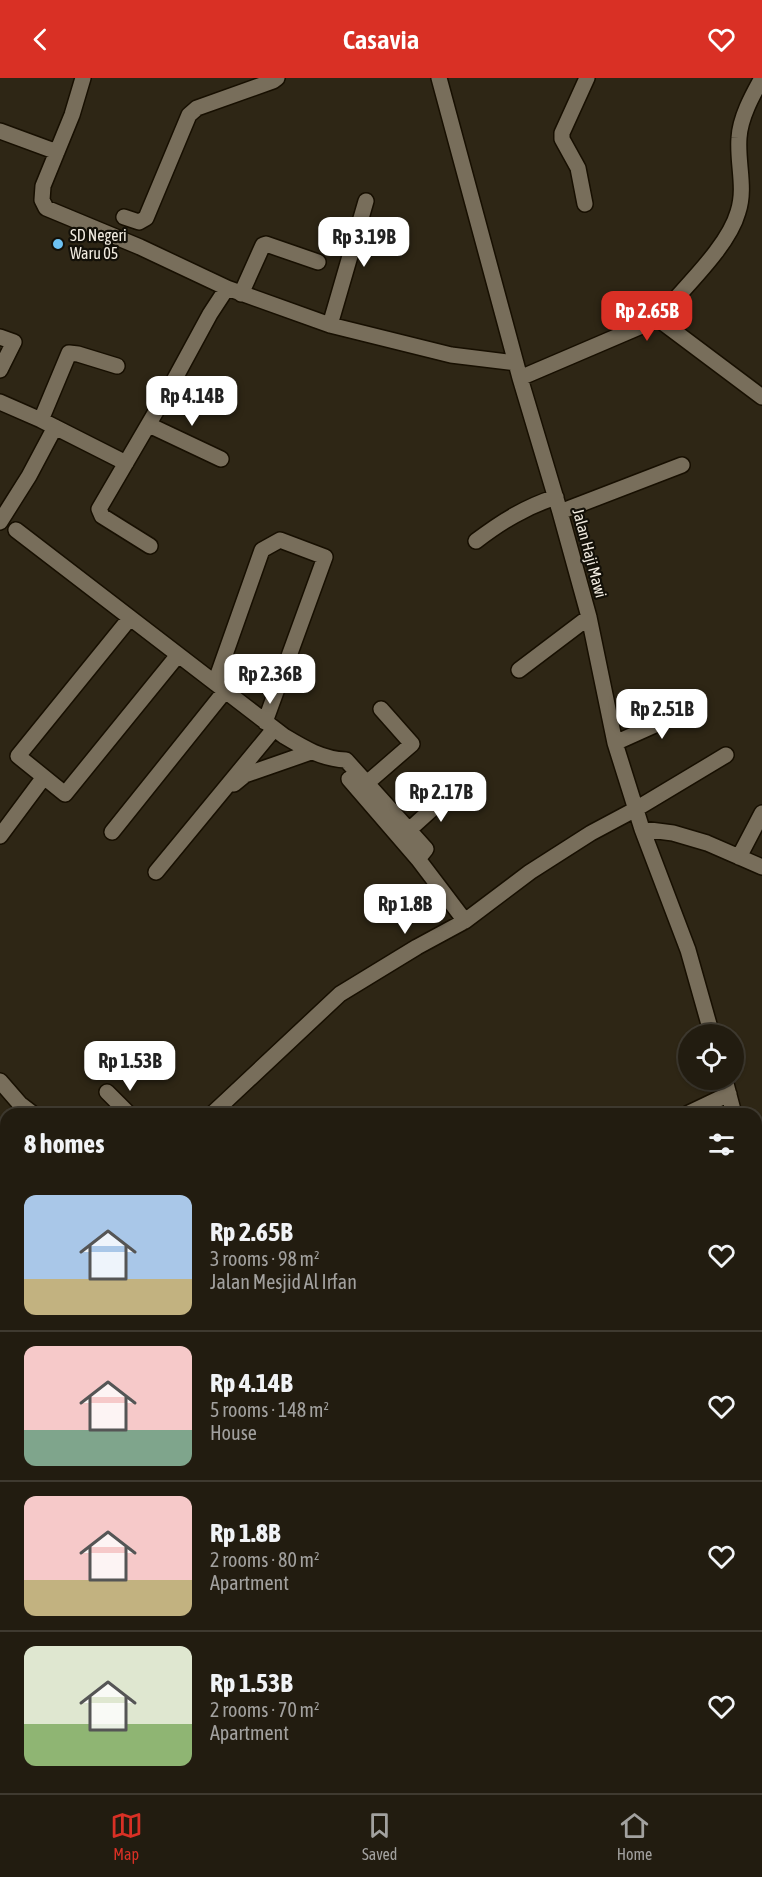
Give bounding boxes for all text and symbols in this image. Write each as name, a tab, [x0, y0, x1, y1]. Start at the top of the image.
icon: back	[24, 23, 57, 56]
icon: heart	[705, 23, 738, 56]
text: Casavia	[343, 24, 419, 55]
pin: Rp 3.19B	[302, 217, 426, 268]
text: Rp 3.19B	[332, 225, 396, 248]
place label: SD Negeri Waru 05	[70, 226, 127, 262]
marker: SD Negeri Waru 05	[51, 237, 65, 251]
pin: Rp 2.65B	[585, 291, 709, 342]
text: Rp 2.65B	[615, 299, 679, 322]
pin: Rp 4.14B	[130, 376, 254, 427]
text: Rp 4.14B	[160, 384, 224, 407]
street label: Jalan Haji Mawi	[568, 506, 611, 600]
pin: Rp 2.36B	[208, 654, 332, 705]
text: Rp 2.36B	[238, 662, 302, 685]
pin: Rp 2.51B	[600, 689, 724, 740]
text: Rp 2.51B	[630, 697, 694, 720]
pin: Rp 2.17B	[379, 772, 503, 823]
text: Rp 2.17B	[409, 780, 473, 803]
pin: Rp 1.8B	[350, 884, 460, 935]
text: Rp 1.8B	[378, 892, 432, 915]
map controls	[678, 1024, 744, 1090]
button: locate	[678, 1024, 744, 1090]
pin: Rp 1.53B	[68, 1041, 192, 1092]
text: Rp 1.53B	[98, 1049, 162, 1072]
icon: filters	[705, 1128, 738, 1161]
text: 8 homes	[24, 1129, 104, 1159]
text: Rp 2.65B	[210, 1217, 293, 1247]
icon: home	[72, 1219, 144, 1291]
icon: heart	[705, 1239, 738, 1272]
text: 3 rooms · 98 m²	[210, 1247, 320, 1270]
text: Jalan Mesjid Al Irfan	[210, 1270, 357, 1293]
text: Rp 4.14B	[210, 1368, 293, 1398]
icon: home	[72, 1370, 144, 1442]
icon: heart	[705, 1390, 738, 1423]
text: 5 rooms · 148 m²	[210, 1398, 329, 1421]
text: House	[210, 1421, 257, 1444]
text: Rp 1.8B	[210, 1518, 280, 1548]
icon: home	[72, 1520, 144, 1592]
icon: heart	[705, 1540, 738, 1573]
text: 2 rooms · 80 m²	[210, 1548, 320, 1571]
text: Apartment	[210, 1571, 289, 1594]
text: Rp 1.53B	[210, 1668, 293, 1698]
icon: home	[72, 1670, 144, 1742]
icon: heart	[705, 1690, 738, 1723]
text: 2 rooms · 70 m²	[210, 1698, 320, 1721]
text: Apartment	[210, 1721, 289, 1744]
tab: Map	[110, 1809, 143, 1863]
tab: Saved	[362, 1809, 397, 1863]
tab: Home	[617, 1809, 652, 1863]

